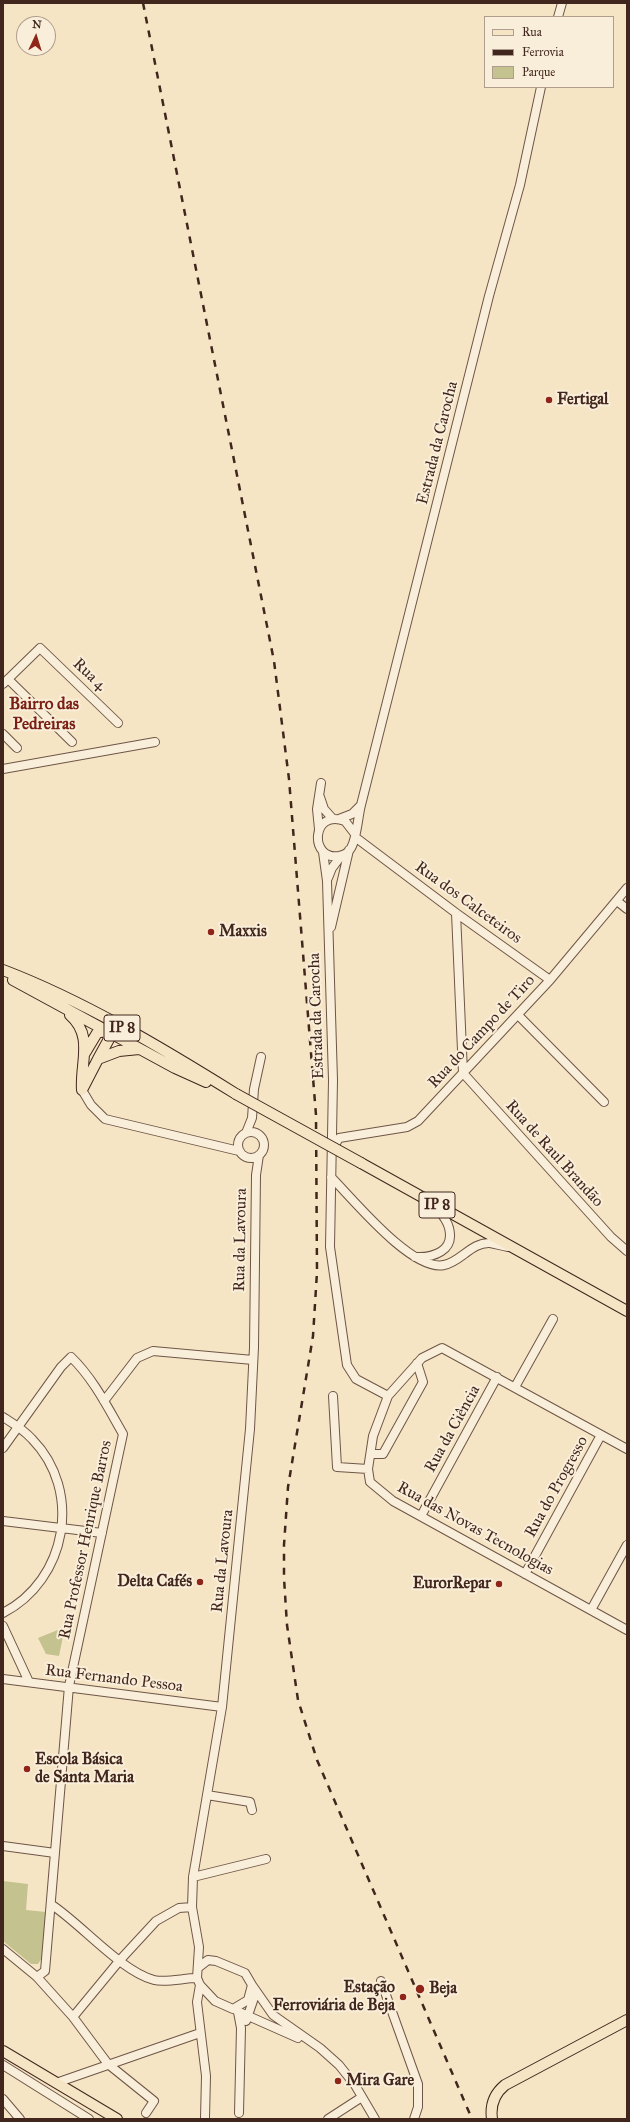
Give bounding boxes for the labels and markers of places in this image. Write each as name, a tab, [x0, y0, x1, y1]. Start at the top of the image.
place label: Fertigal	[557, 390, 608, 410]
marker: Fertigal	[544, 395, 554, 405]
place label: Maxxis	[219, 922, 267, 942]
marker: Maxxis	[206, 927, 216, 937]
place label: Delta Cafés	[117, 1572, 192, 1592]
place label: EurorRepar	[413, 1574, 491, 1594]
marker: Delta Cafés	[195, 1577, 205, 1587]
marker: EurorRepar	[494, 1579, 504, 1589]
place label: Escola Básica de Santa Maria	[35, 1750, 134, 1788]
marker: Escola Básica de Santa Maria	[22, 1764, 32, 1774]
place label: Estação Ferroviária de Beja	[273, 1978, 395, 2016]
place label: Beja	[429, 1979, 457, 1999]
marker: Beja	[414, 1983, 426, 1995]
marker: Estação Ferroviária de Beja	[398, 1992, 408, 2002]
place label: Mira Gare	[346, 2071, 414, 2091]
marker: Mira Gare	[333, 2076, 343, 2086]

